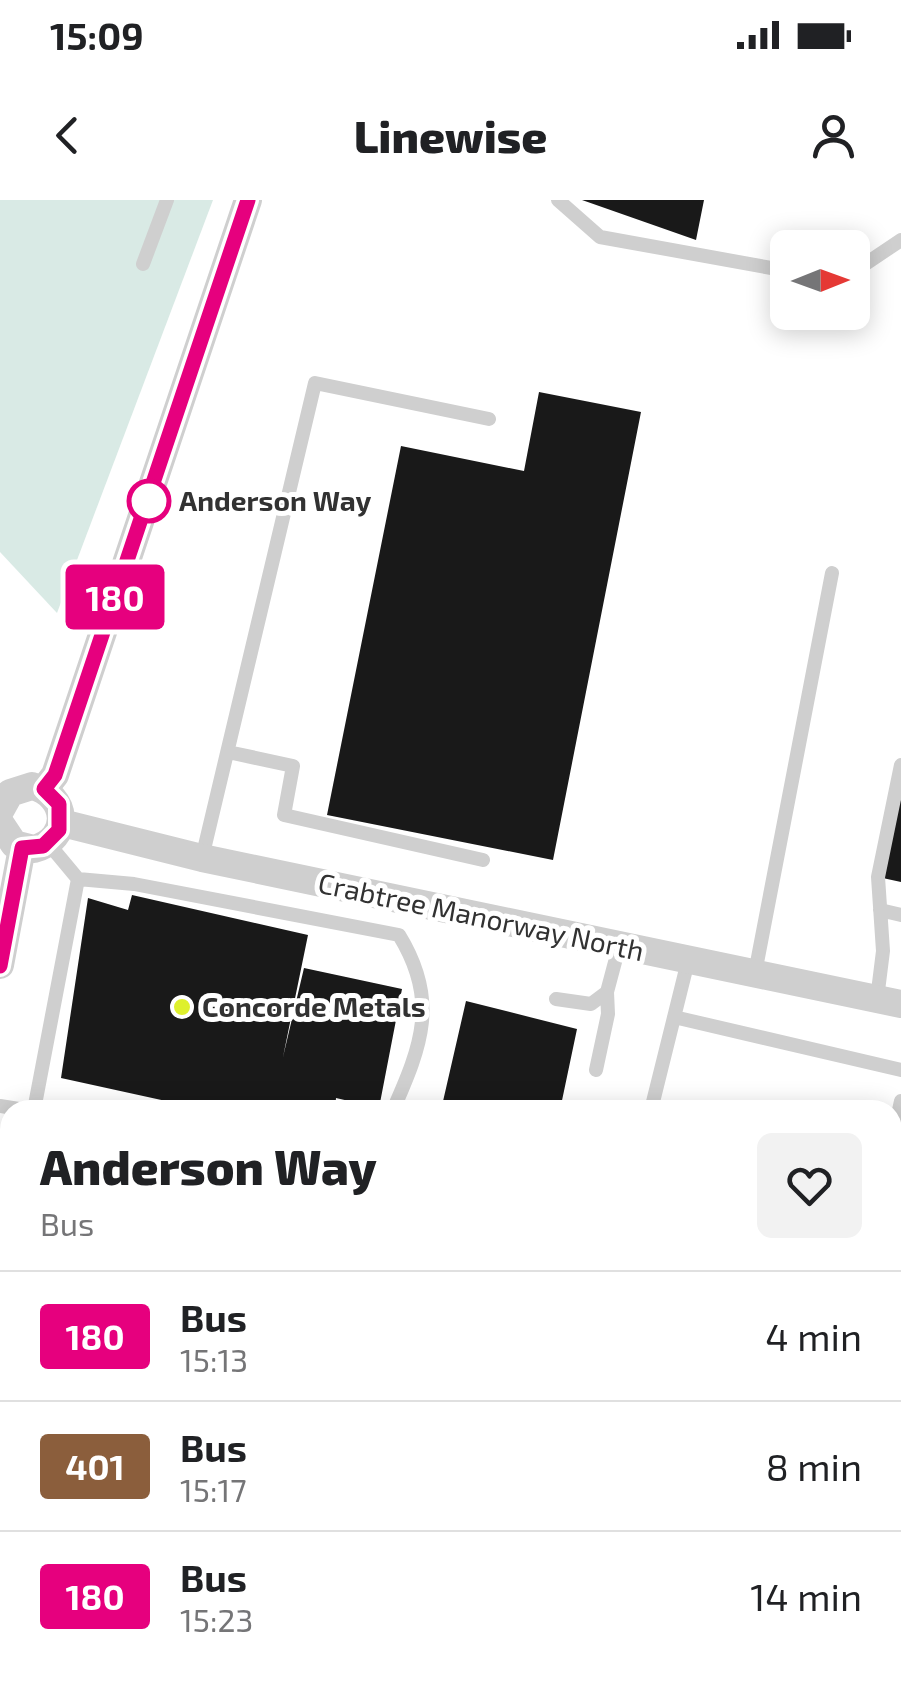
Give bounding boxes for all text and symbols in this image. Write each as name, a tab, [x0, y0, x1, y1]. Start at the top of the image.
text: 15:09	[50, 12, 144, 58]
icon: back	[40, 108, 95, 163]
text: Linewise	[354, 108, 547, 162]
icon: person	[806, 108, 861, 163]
north arrow	[770, 230, 870, 330]
map controls	[770, 230, 870, 330]
marker: Anderson Way	[128, 480, 170, 522]
place label: Anderson Way	[179, 483, 371, 517]
line badge: 180	[58, 564, 172, 630]
text: 180	[85, 576, 145, 618]
street label: Crabtree Manorway North	[315, 865, 647, 967]
place label: Concorde Metals	[202, 989, 426, 1023]
marker: Concorde Metals	[171, 996, 193, 1018]
button: heart	[757, 1133, 862, 1238]
text: Anderson Way	[40, 1137, 377, 1195]
text: Bus	[40, 1204, 94, 1242]
text: Bus	[180, 1294, 247, 1340]
text: 4 min	[765, 1313, 862, 1359]
text: 180	[65, 1315, 125, 1357]
text: 15:13	[180, 1340, 248, 1378]
text: Bus	[180, 1424, 247, 1470]
text: 8 min	[766, 1443, 862, 1489]
text: 401	[65, 1445, 125, 1487]
text: 15:17	[180, 1470, 247, 1508]
text: Bus	[180, 1554, 247, 1600]
text: 14 min	[750, 1573, 862, 1619]
text: 180	[65, 1575, 125, 1617]
text: 15:23	[180, 1600, 253, 1638]

